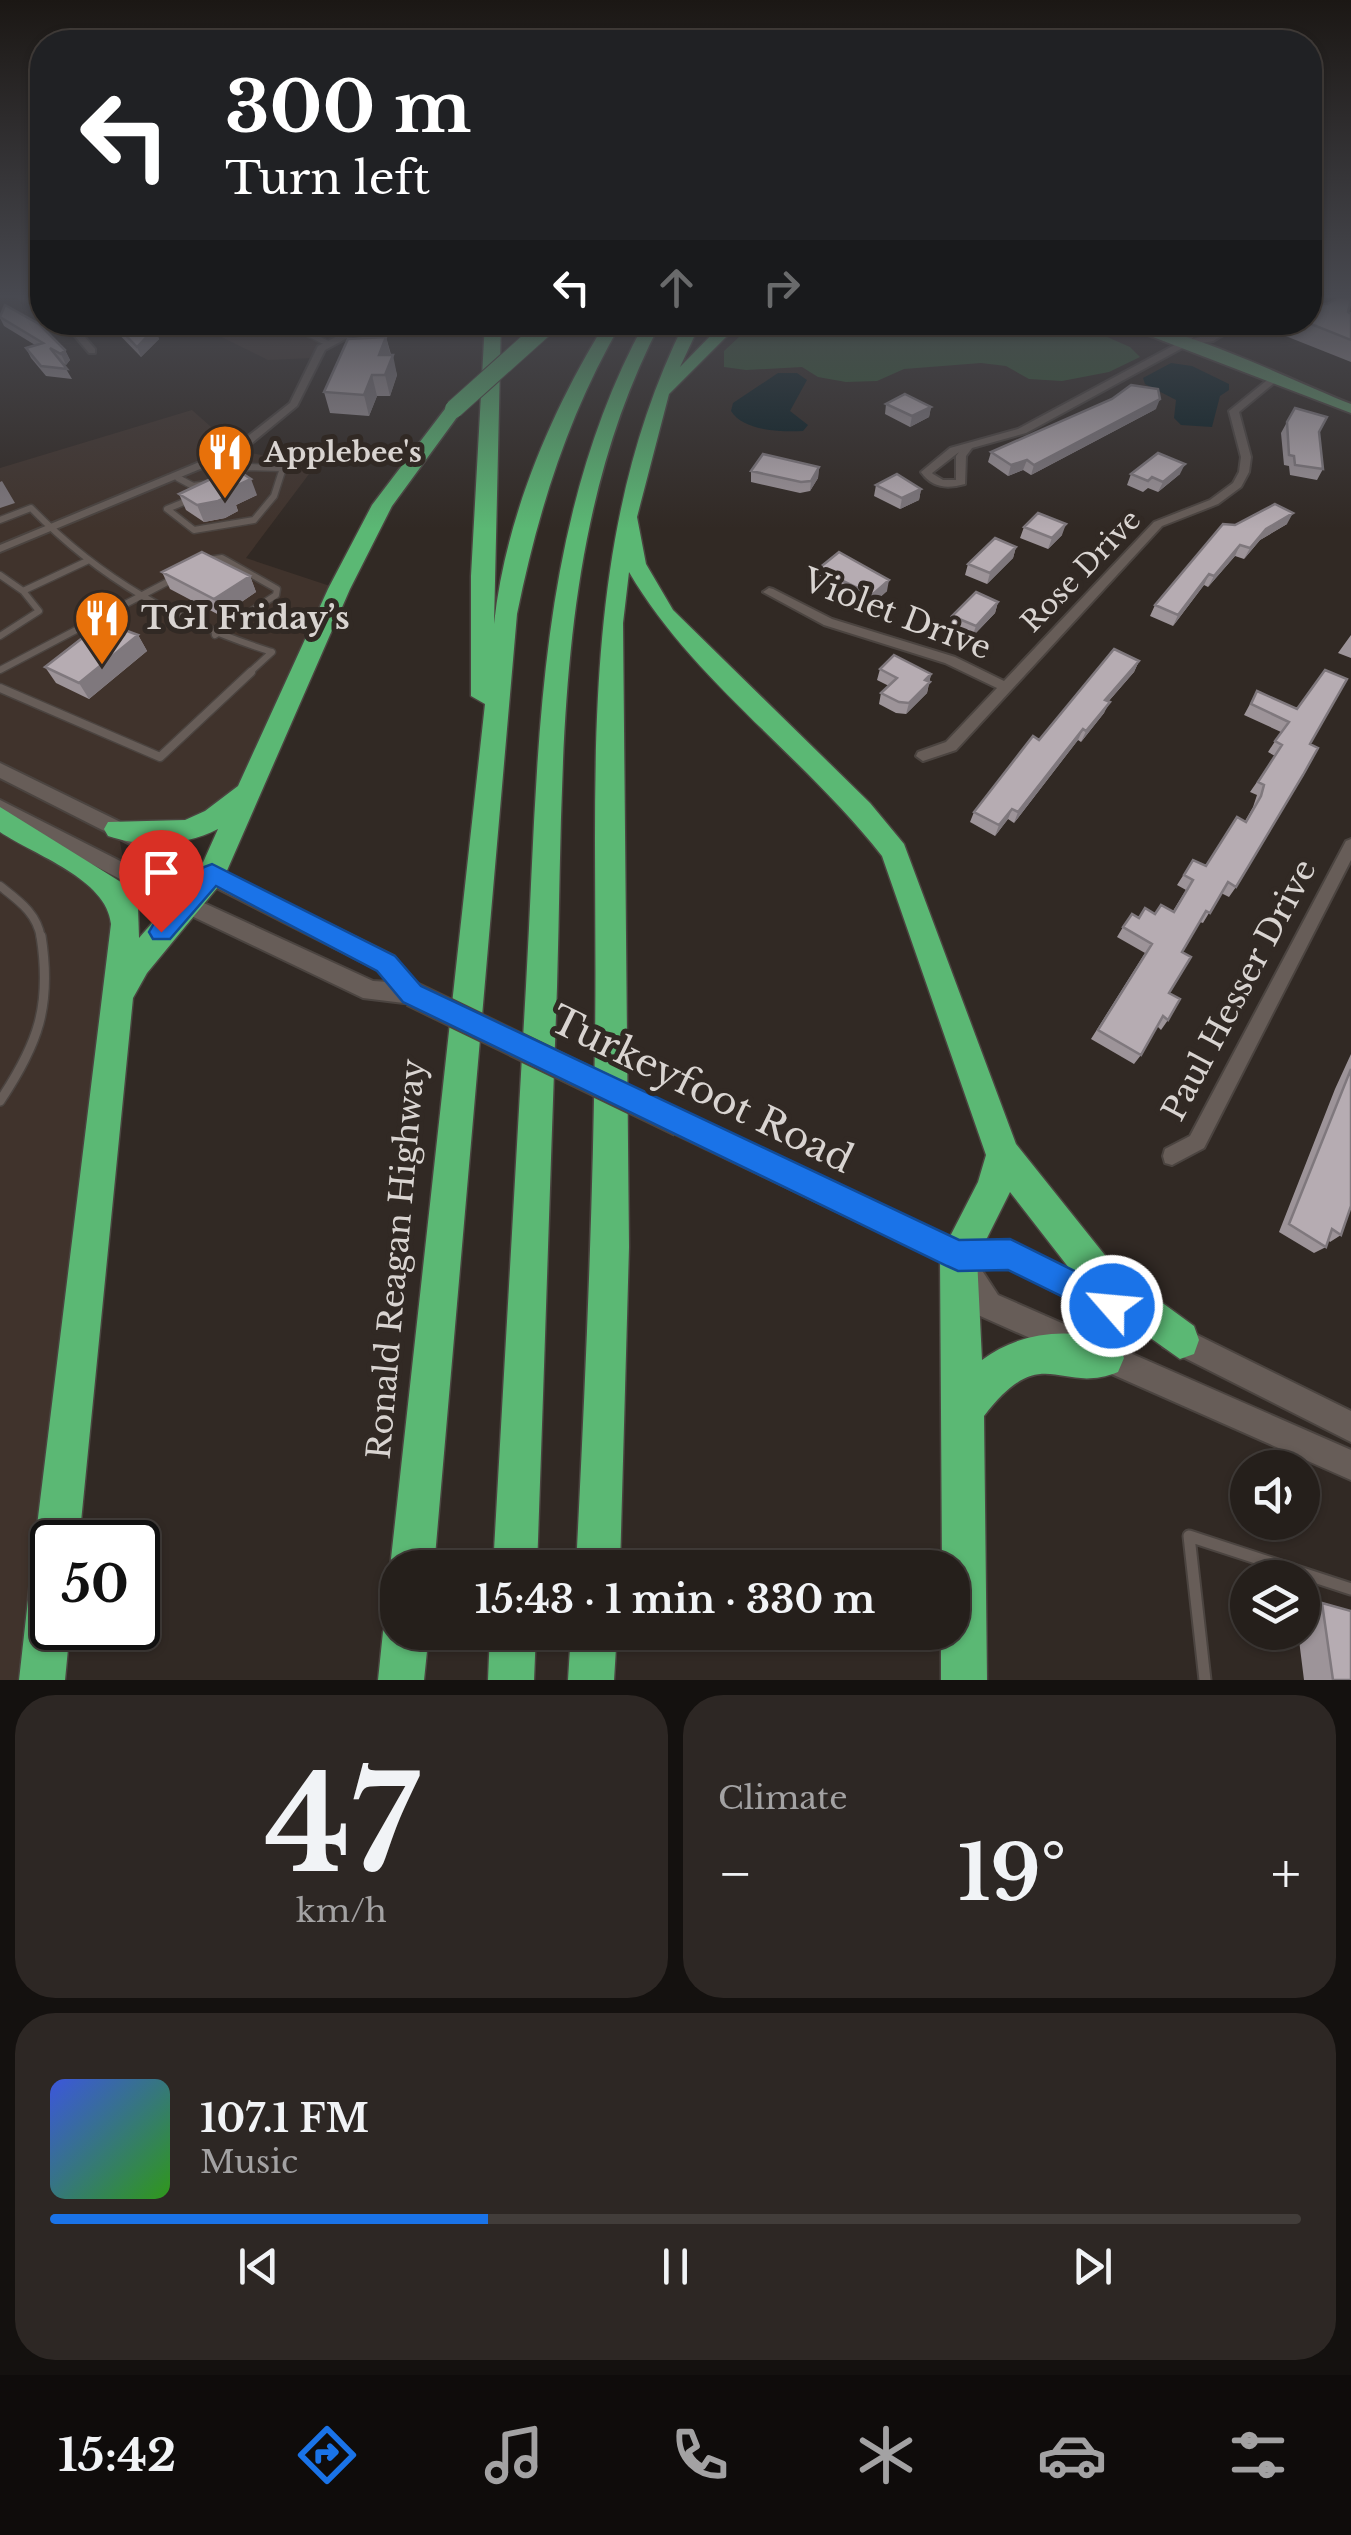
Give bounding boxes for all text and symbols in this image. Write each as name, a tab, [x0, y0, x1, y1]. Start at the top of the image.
text: 300 m	[225, 64, 471, 151]
icon: left	[60, 70, 190, 200]
text: Turn left	[225, 150, 430, 206]
icon: left	[544, 260, 599, 315]
icon: ahead	[649, 260, 704, 315]
icon: right	[754, 260, 809, 315]
restaurant icon: Applebee's	[195, 422, 255, 501]
place label: Applebee's	[263, 435, 422, 470]
street label: Rose Drive	[1014, 502, 1148, 640]
street label: Violet Drive	[796, 559, 997, 668]
restaurant icon: TGI Friday’s	[72, 588, 132, 667]
place label: TGI Friday’s	[141, 598, 350, 638]
pin	[119, 830, 204, 933]
icon: arrive	[134, 845, 189, 900]
street label: Paul Hesser Drive	[1153, 853, 1325, 1127]
street label: Turkeyfoot Road	[543, 995, 861, 1183]
street label: Ronald Reagan Highway	[359, 1057, 433, 1461]
position arrow	[1060, 1254, 1164, 1358]
map controls	[1230, 1450, 1320, 1650]
button: sound	[1230, 1450, 1320, 1540]
speed limit sign: 50	[30, 1520, 160, 1650]
button: layers	[1230, 1560, 1320, 1650]
text: 15:43 · 1 min · 330 m	[475, 1576, 875, 1623]
text: 47	[265, 1745, 418, 1906]
text: Climate	[718, 1778, 847, 1818]
text: 19°	[958, 1827, 1066, 1920]
text: −	[718, 1840, 753, 1908]
text: +	[1271, 1840, 1301, 1908]
text: km/h	[296, 1891, 387, 1931]
text: 107.1 FM	[200, 2095, 369, 2142]
text: Music	[200, 2142, 298, 2182]
icon: previous	[231, 2239, 286, 2294]
icon: pause	[648, 2239, 703, 2294]
icon: next	[1065, 2239, 1120, 2294]
icon: directions	[292, 2420, 362, 2490]
icon: music	[479, 2420, 549, 2490]
icon: phone	[665, 2420, 735, 2490]
icon: climate	[851, 2420, 921, 2490]
icon: car	[1037, 2420, 1107, 2490]
icon: filters	[1223, 2420, 1293, 2490]
text: 15:42	[58, 2427, 176, 2483]

